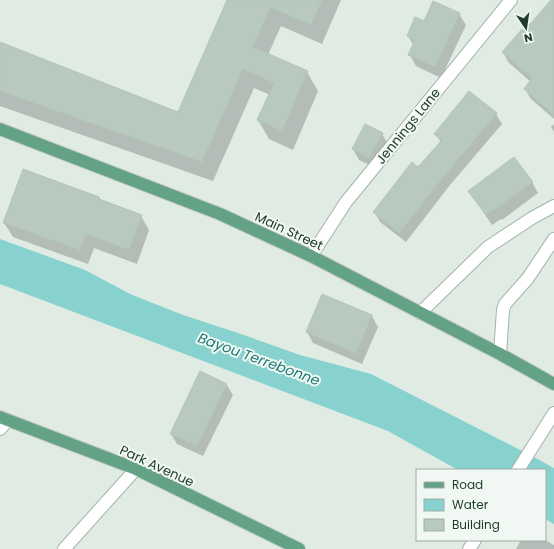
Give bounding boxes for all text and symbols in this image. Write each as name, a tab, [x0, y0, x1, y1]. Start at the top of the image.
north arrow	[506, 8, 546, 48]
text: N	[522, 29, 534, 46]
street label: Jennings Lane	[371, 84, 445, 168]
street label: Main Street	[252, 207, 326, 255]
water label: Bayou Terrebonne	[195, 328, 323, 390]
street label: Park Avenue	[117, 440, 197, 492]
legend	[416, 469, 546, 541]
text: Road	[452, 476, 483, 493]
text: Water	[452, 496, 489, 513]
text: Building	[452, 516, 500, 533]

